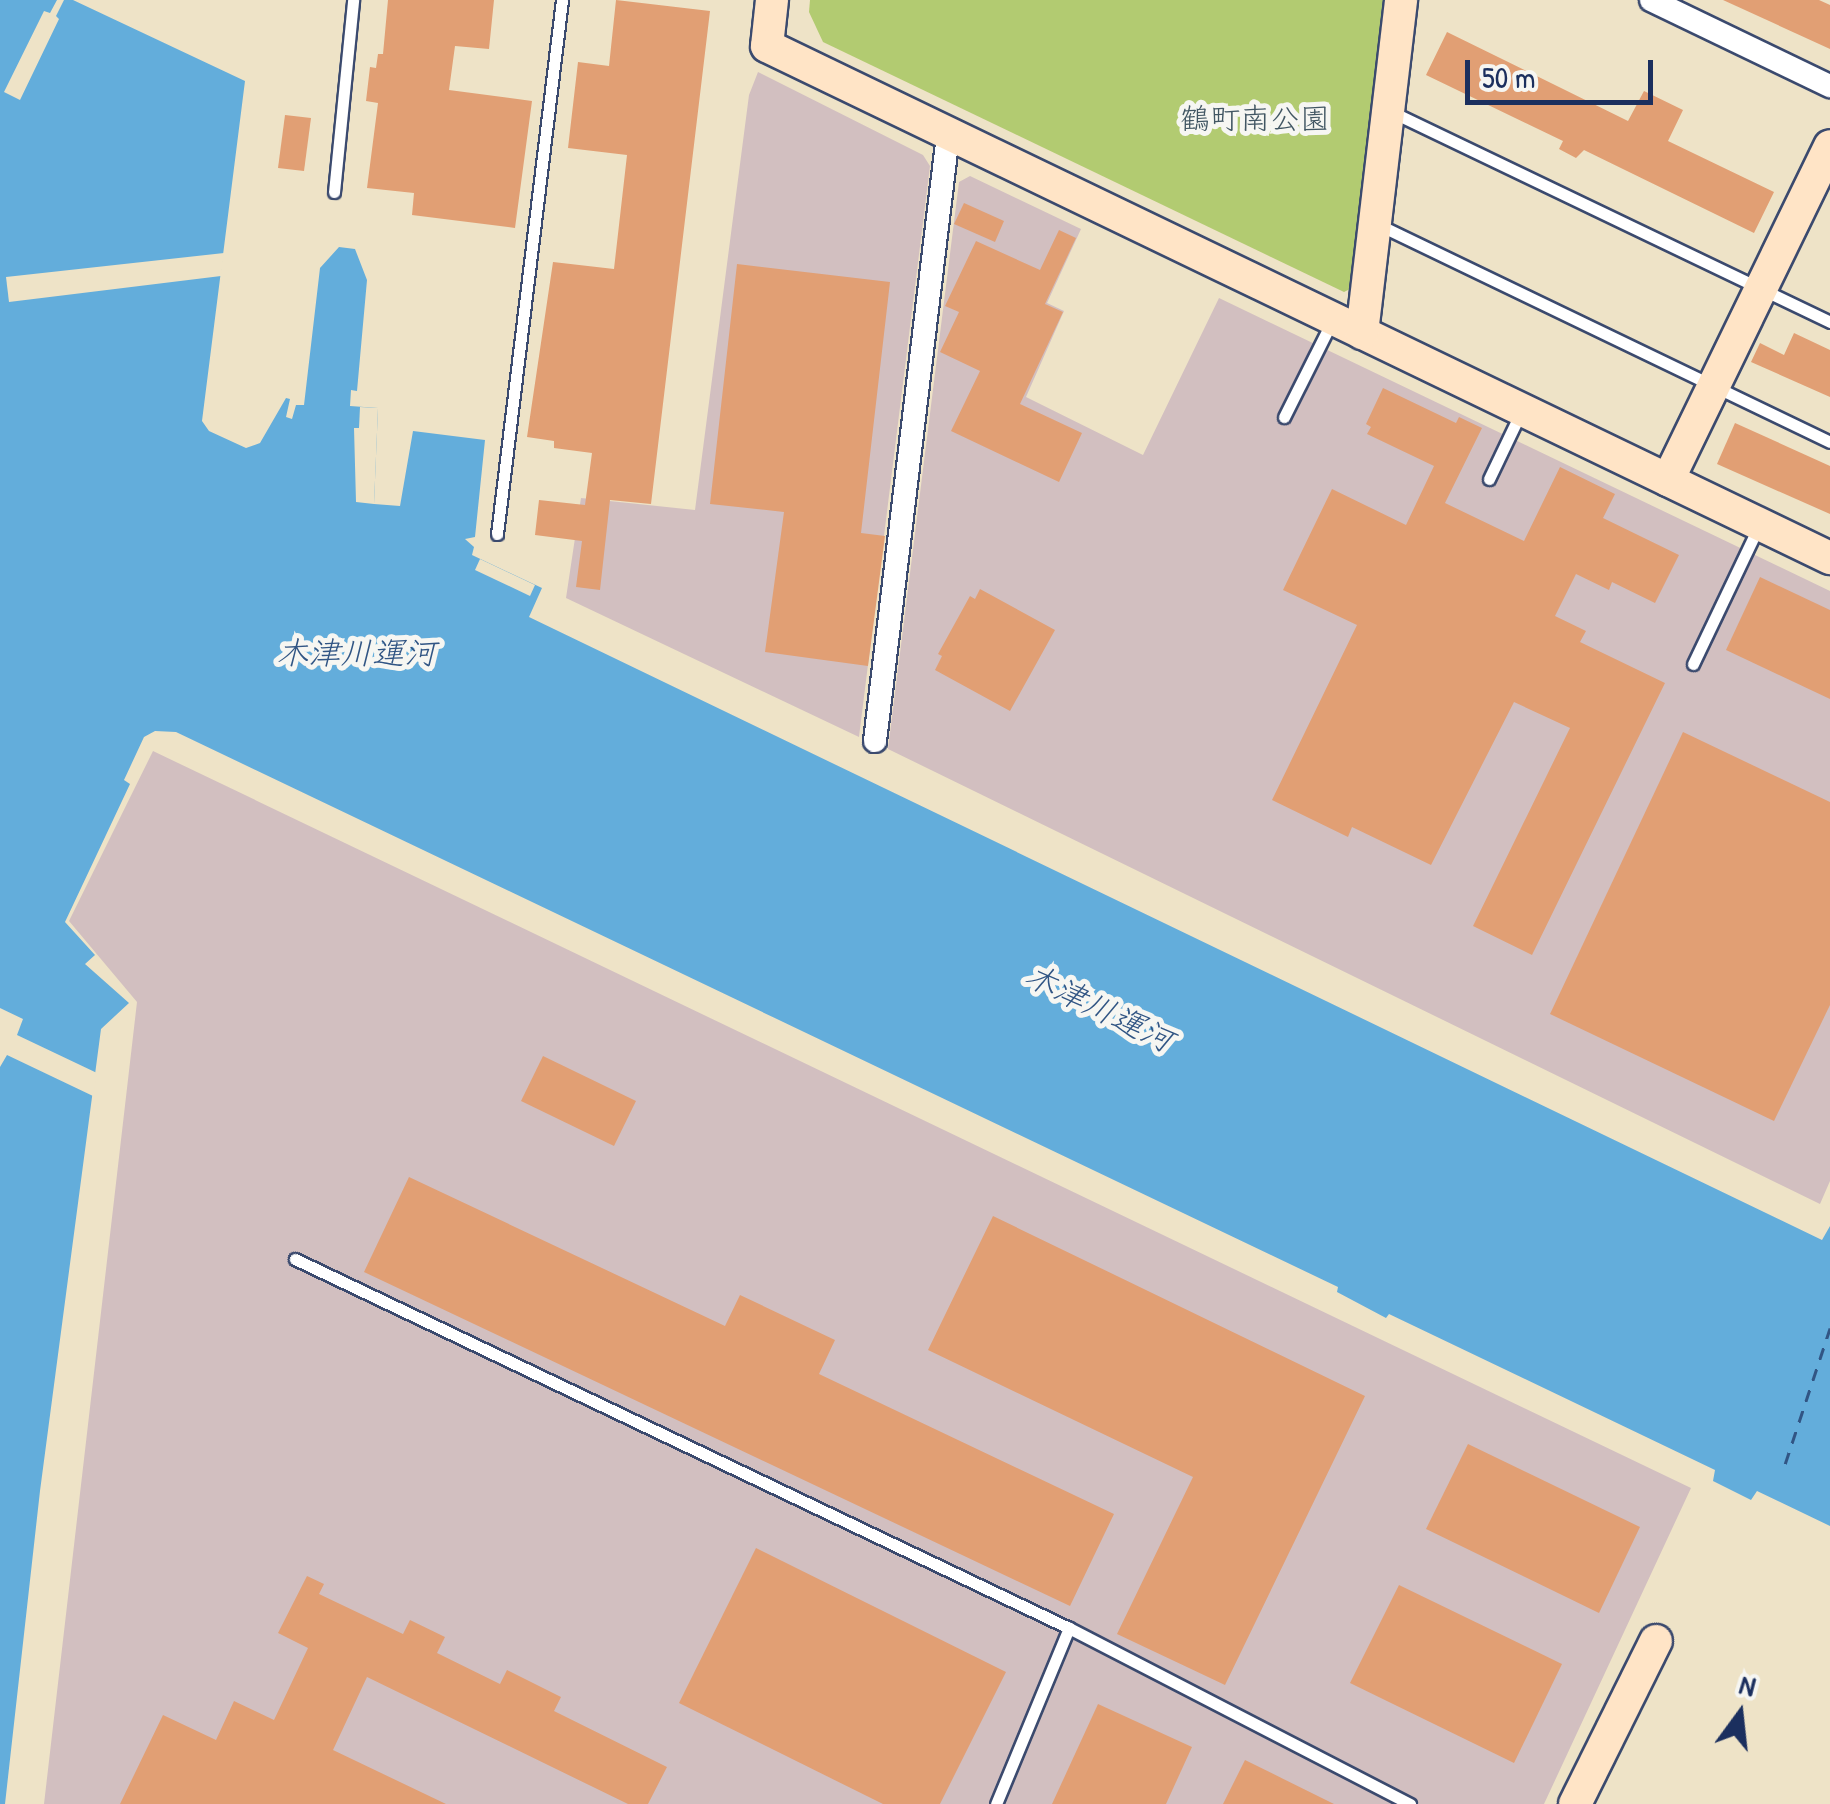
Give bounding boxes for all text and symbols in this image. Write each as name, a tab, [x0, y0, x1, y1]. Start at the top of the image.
scale bar	[1470, 40, 1658, 102]
text: 50 m	[1482, 57, 1535, 97]
park label: 鶴町南公園	[1180, 100, 1330, 136]
water label: 木津川運河	[276, 634, 436, 672]
water label: 木津川運河	[1019, 956, 1179, 1060]
north arrow	[1690, 1664, 1790, 1764]
text: N	[1736, 1665, 1760, 1705]

